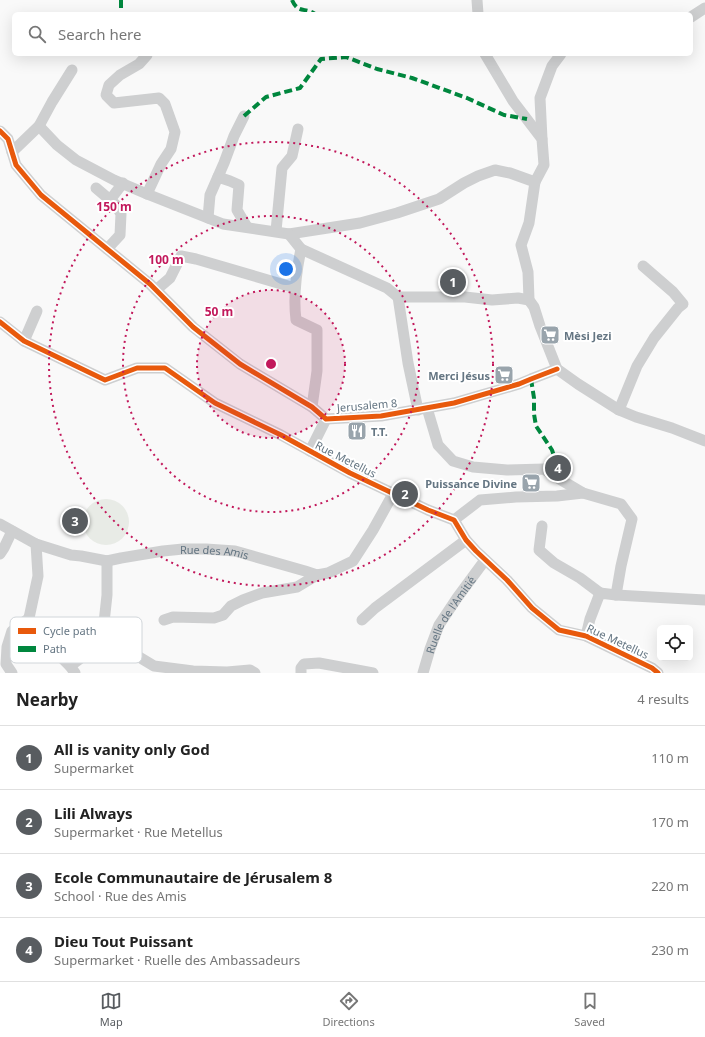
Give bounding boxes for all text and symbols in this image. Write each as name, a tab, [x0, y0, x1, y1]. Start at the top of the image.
search box	[12, 12, 693, 56]
icon: search	[26, 23, 48, 45]
text: Search here	[58, 24, 141, 44]
text: 150 m	[96, 198, 132, 215]
text: 100 m	[148, 251, 184, 268]
your location	[276, 259, 296, 279]
pin: 1	[440, 267, 466, 297]
text: 50 m	[205, 303, 233, 320]
supermarket icon: Mèsi Jezi	[539, 324, 561, 346]
place label: Mèsi Jezi	[564, 328, 611, 343]
centre of rings	[264, 357, 278, 371]
supermarket icon: Merci Jésus	[493, 364, 515, 386]
place label: Merci Jésus	[428, 368, 490, 383]
street label: Jerusalem 8	[335, 395, 398, 415]
restaurant icon: T.T.	[346, 420, 368, 442]
place label: T.T.	[371, 424, 388, 439]
street label: Rue Metellus	[313, 437, 379, 481]
pin: 4	[545, 453, 571, 483]
supermarket icon: Puissance Divine	[520, 472, 542, 494]
place label: Puissance Divine	[425, 476, 517, 491]
pin: 2	[392, 479, 418, 509]
pin: 3	[62, 506, 88, 536]
street label: Rue des Amis	[180, 541, 251, 562]
street label: Ruelle de l'Amitié	[422, 573, 479, 655]
legend	[10, 617, 142, 663]
street label: Rue Metellus	[585, 620, 651, 662]
text: Cycle path	[43, 623, 96, 638]
map controls	[657, 625, 693, 661]
button: locate	[657, 625, 693, 661]
text: Path	[43, 641, 67, 656]
text: Nearby	[16, 688, 78, 711]
text: 4 results	[637, 690, 689, 708]
text: All is vanity only God	[54, 739, 210, 759]
text: 1	[25, 749, 33, 767]
text: 110 m	[651, 749, 689, 767]
text: Supermarket	[54, 759, 134, 777]
text: Lili Always	[54, 803, 133, 823]
text: 2	[25, 813, 33, 831]
text: 170 m	[651, 813, 689, 831]
text: Supermarket · Rue Metellus	[54, 823, 223, 841]
text: Ecole Communautaire de Jérusalem 8	[54, 867, 332, 887]
text: 3	[25, 877, 33, 895]
text: 220 m	[651, 877, 689, 895]
text: School · Rue des Amis	[54, 887, 187, 905]
text: Dieu Tout Puissant	[54, 931, 193, 951]
text: 4	[25, 941, 33, 959]
text: 230 m	[651, 941, 689, 959]
text: Supermarket · Ruelle des Ambassadeurs	[54, 951, 300, 969]
tab: Map	[100, 990, 123, 1029]
tab: Directions	[322, 990, 375, 1029]
tab: Saved	[574, 990, 605, 1029]

